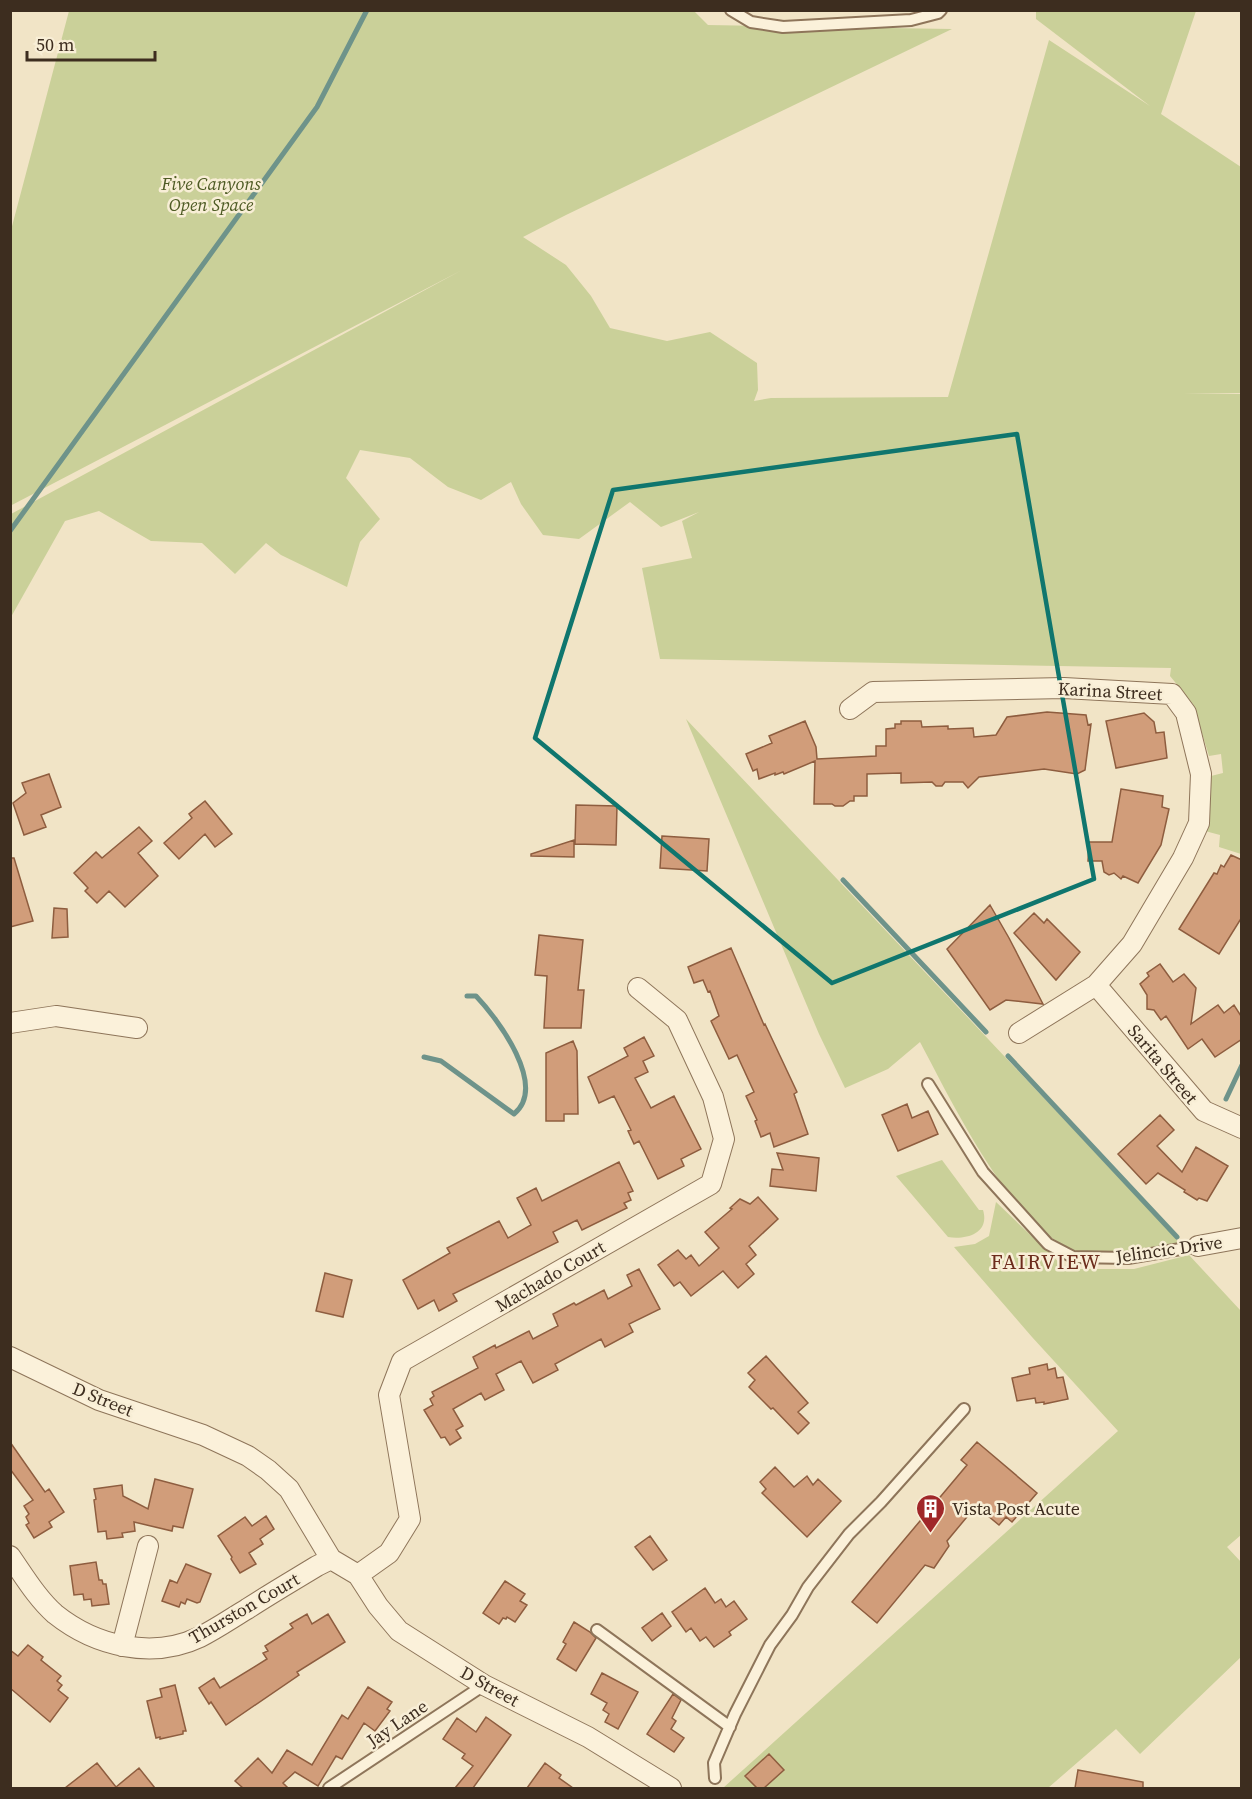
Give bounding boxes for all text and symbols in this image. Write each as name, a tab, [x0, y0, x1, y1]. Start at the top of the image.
scale bar	[27, 24, 154, 62]
text: 50 m	[36, 32, 74, 57]
park label: Five Canyons Open Space	[160, 171, 261, 217]
street label: Karina Street	[1057, 676, 1163, 706]
street label: Sarita Street	[1122, 1019, 1204, 1109]
street label: Jelincic Drive	[1113, 1229, 1224, 1269]
street label: Machado Court	[490, 1234, 610, 1318]
district label: FAIRVIEW	[990, 1247, 1102, 1276]
street label: D Street	[69, 1376, 137, 1423]
building icon: Vista Post Acute	[915, 1492, 947, 1534]
place label: Vista Post Acute	[952, 1496, 1080, 1521]
street label: Thurston Court	[184, 1566, 304, 1650]
street label: D Street	[456, 1660, 524, 1712]
street label: Jay Lane	[361, 1693, 432, 1753]

